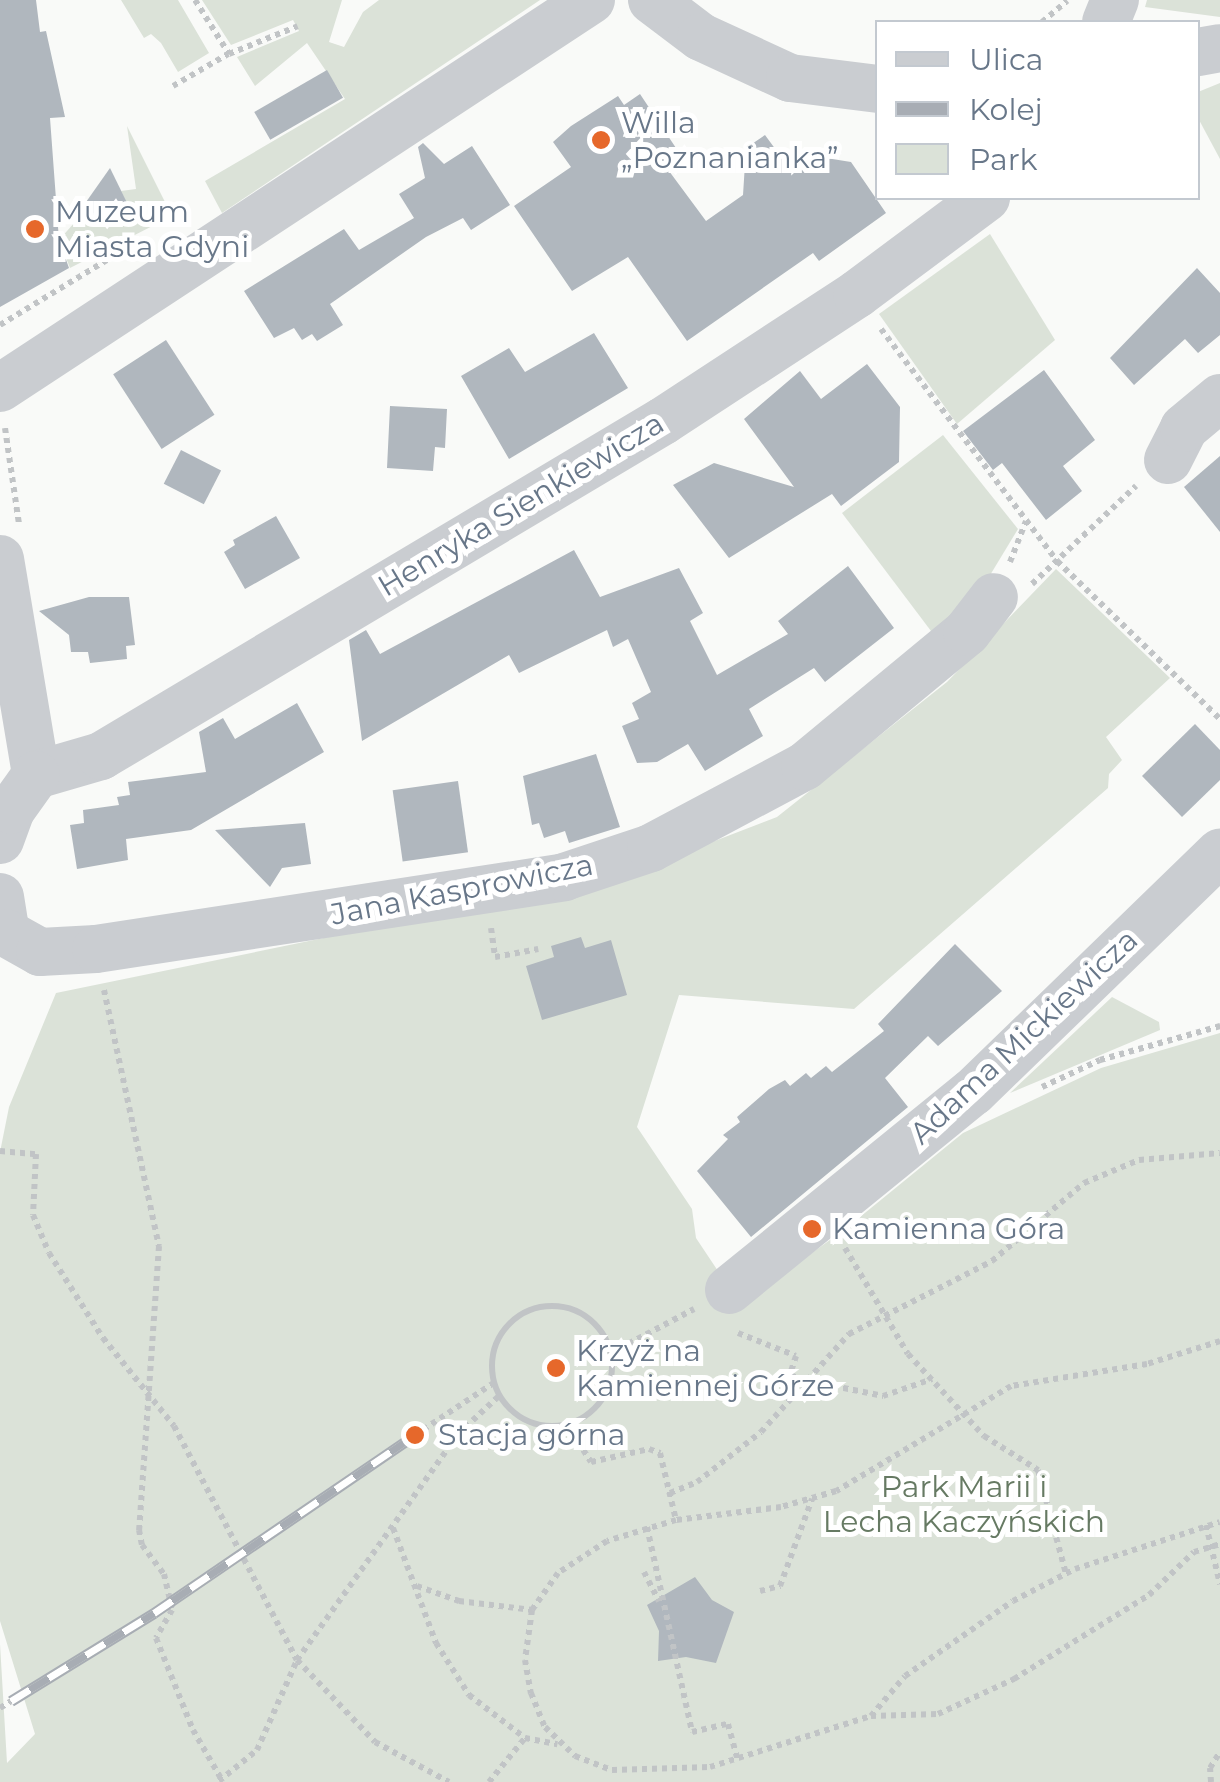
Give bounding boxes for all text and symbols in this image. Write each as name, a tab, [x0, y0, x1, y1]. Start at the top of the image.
legend	[875, 20, 1200, 200]
text: Ulica	[969, 41, 1044, 78]
text: Kolej	[969, 91, 1043, 128]
place label: Willa „Poznanianka”	[621, 105, 838, 176]
marker: Willa „Poznanianka”	[590, 129, 612, 151]
text: Park	[969, 141, 1038, 178]
place label: Muzeum Miasta Gdyni	[55, 194, 249, 264]
marker: Muzeum Miasta Gdyni	[24, 218, 46, 240]
street label: Henryka Sienkiewicza	[372, 405, 670, 605]
street label: Jana Kasprowicza	[328, 847, 596, 933]
street label: Adama Mickiewicza	[903, 922, 1145, 1152]
place label: Kamienna Góra	[832, 1211, 1065, 1247]
marker: Kamienna Góra	[801, 1218, 823, 1240]
place label: Krzyż na Kamiennej Górze	[576, 1333, 834, 1404]
marker: Krzyż na Kamiennej Górze	[545, 1357, 567, 1379]
place label: Stacja górna	[438, 1417, 626, 1453]
marker: Stacja górna	[402, 1422, 428, 1448]
park label: Park Marii i Lecha Kaczyńskich	[823, 1469, 1105, 1540]

